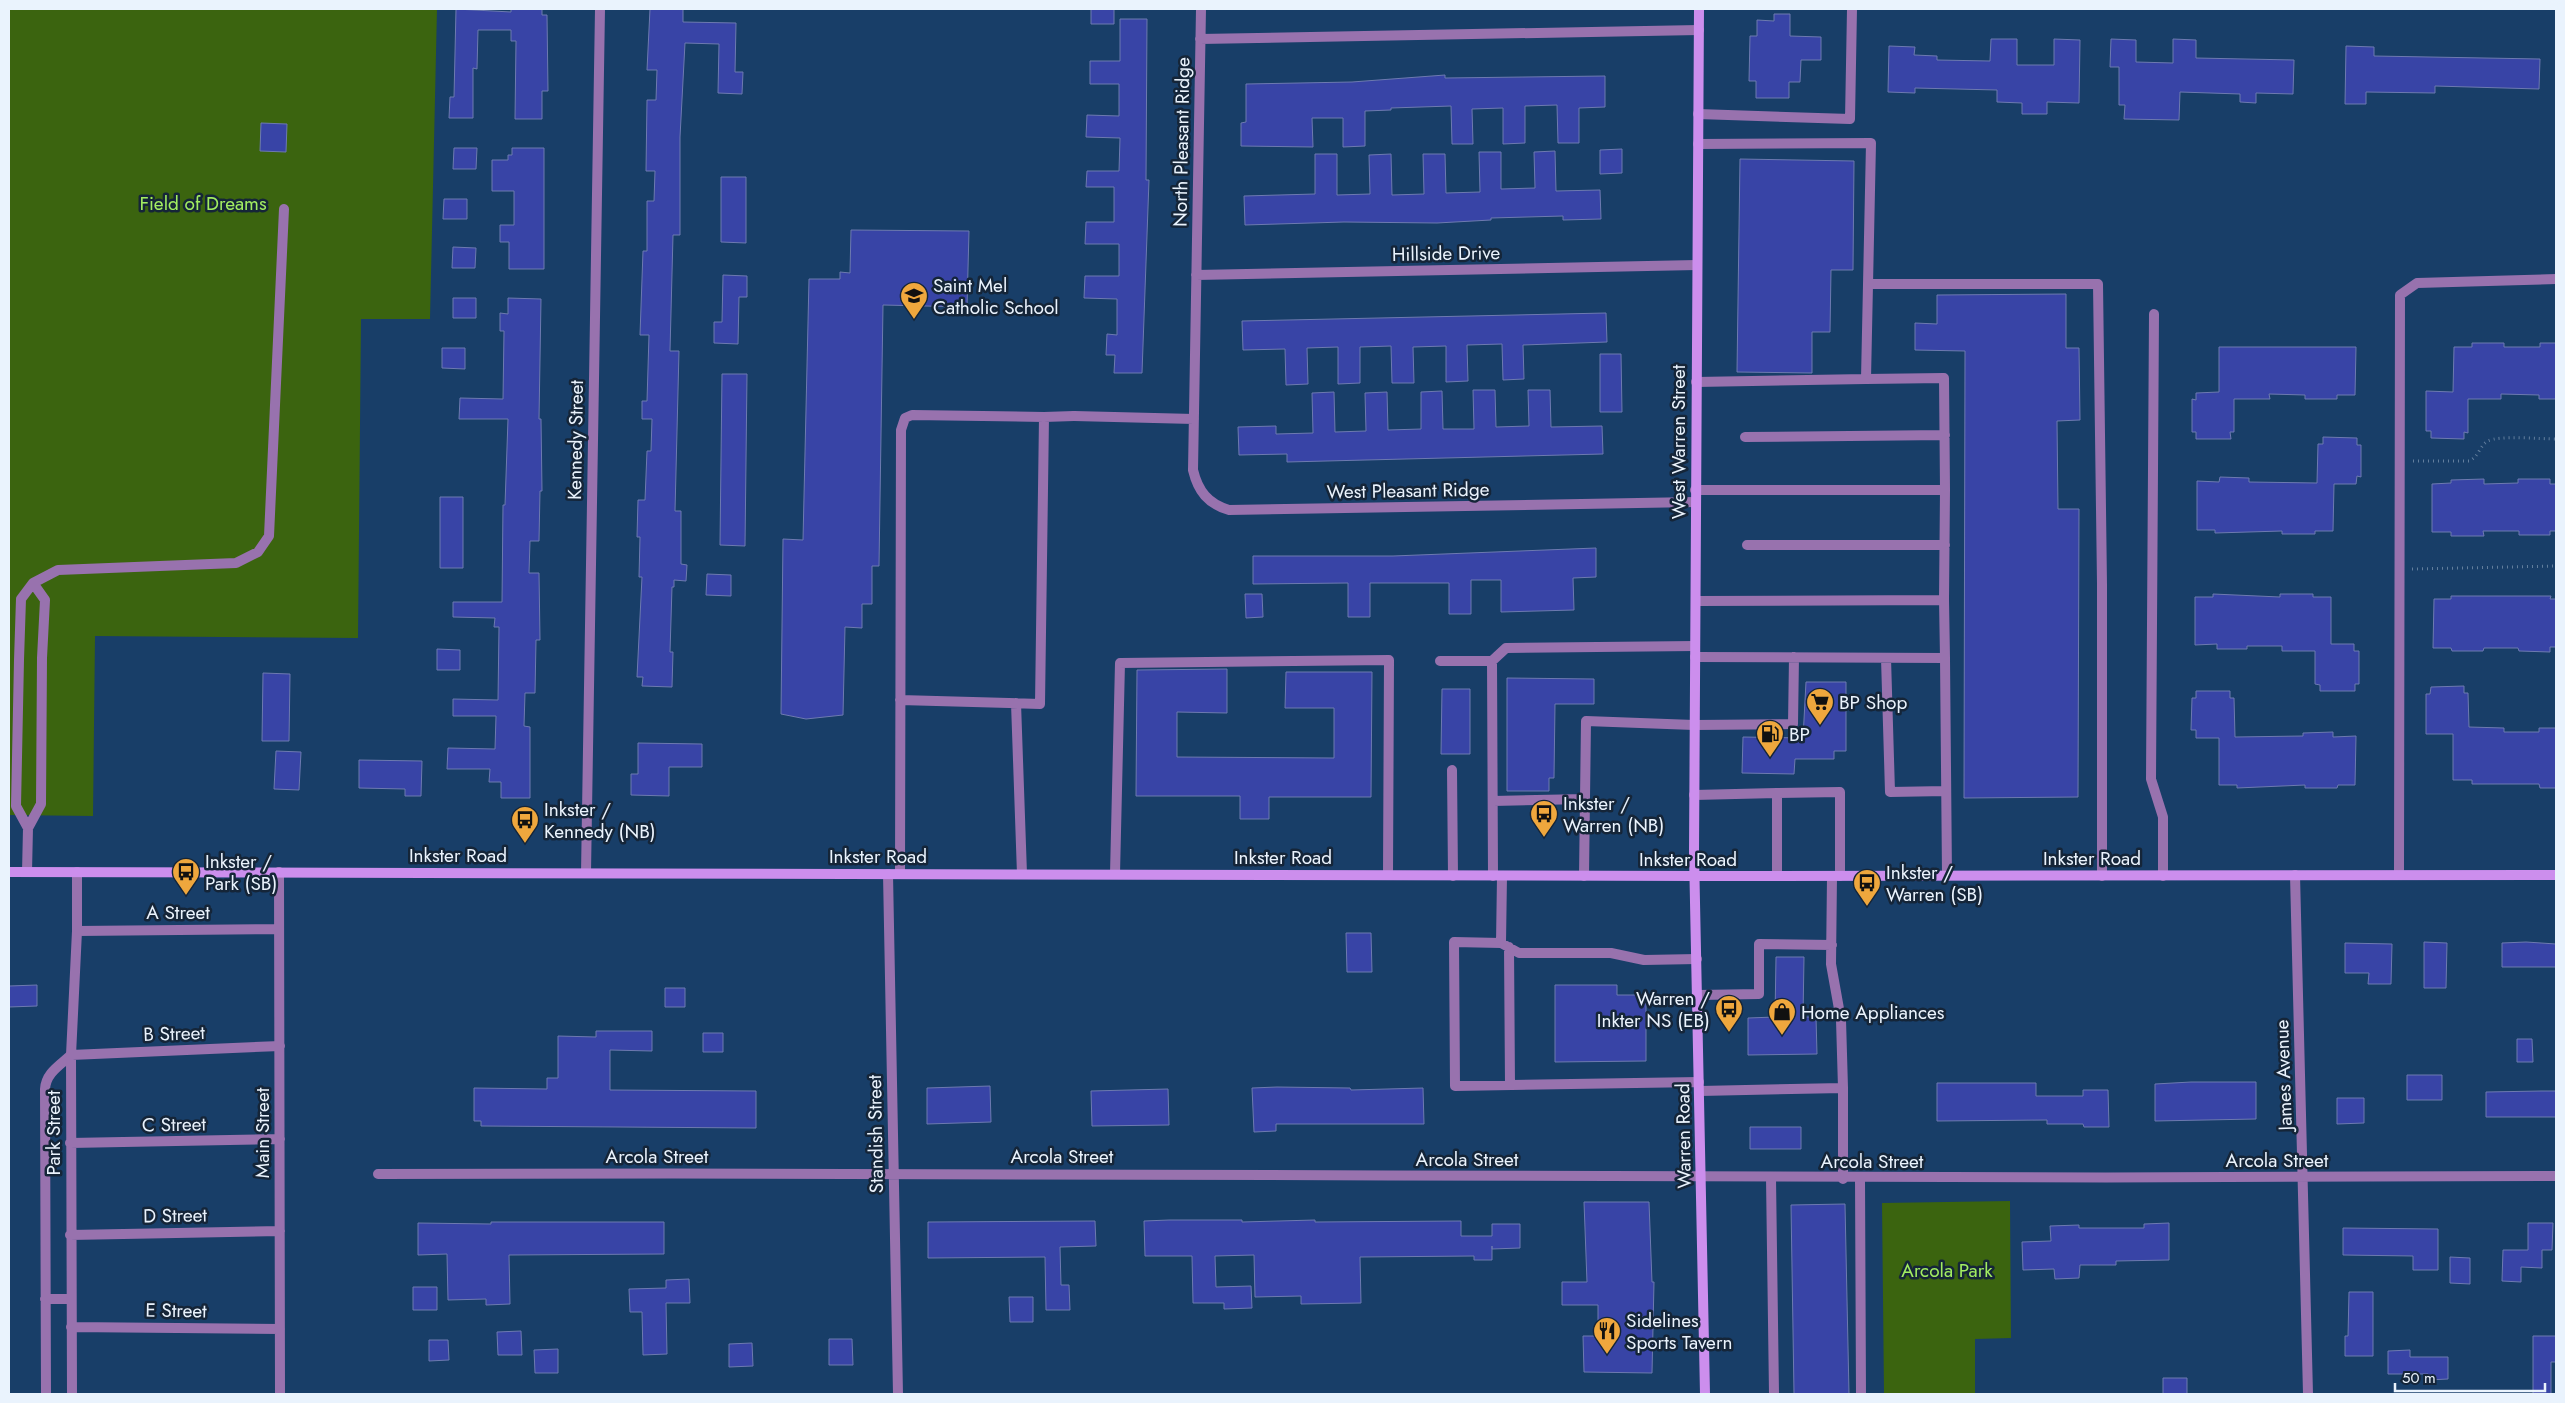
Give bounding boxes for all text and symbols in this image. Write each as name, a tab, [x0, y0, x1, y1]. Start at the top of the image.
street label: North Pleasant Ridge	[1167, 57, 1196, 227]
park label: Field of Dreams	[139, 190, 267, 217]
street label: Hillside Drive	[1392, 239, 1501, 268]
place label: Saint Mel Catholic School	[933, 272, 1059, 321]
school or university icon: Saint Mel Catholic School	[899, 281, 929, 320]
street label: West Warren Street	[1665, 364, 1692, 519]
street label: Kennedy Street	[561, 379, 590, 500]
street label: West Pleasant Ridge	[1326, 476, 1490, 505]
supermarket icon: BP Shop	[1805, 687, 1835, 726]
place label: BP Shop	[1839, 689, 1907, 716]
fuel station icon: BP	[1755, 719, 1785, 758]
place label: BP	[1789, 721, 1810, 748]
place label: Inkster / Warren (NB)	[1563, 790, 1664, 839]
place label: Inkster / Kennedy (NB)	[544, 796, 656, 845]
bus stop icon: Inkster / Warren (NB)	[1529, 799, 1559, 838]
bus stop icon: Inkster / Kennedy (NB)	[510, 805, 540, 844]
street label: Inkster Road	[409, 842, 507, 869]
street label: Inkster Road	[829, 843, 927, 870]
street label: Inkster Road	[1234, 844, 1332, 871]
street label: Inkster Road	[2043, 845, 2141, 872]
street label: Inkster Road	[1639, 846, 1737, 873]
place label: Inkster / Park (SB)	[205, 848, 277, 897]
bus stop icon: Inkster / Park (SB)	[171, 857, 201, 896]
place label: Inkster / Warren (SB)	[1886, 859, 1983, 908]
bus stop icon: Inkster / Warren (SB)	[1852, 868, 1882, 907]
street label: A Street	[146, 899, 210, 926]
place label: Warren / Inkter NS (EB)	[1597, 985, 1710, 1034]
bus stop icon: Warren / Inkter NS (EB)	[1714, 994, 1744, 1033]
shop icon: Home Appliances	[1767, 997, 1797, 1036]
place label: Home Appliances	[1801, 999, 1945, 1026]
street label: B Street	[143, 1019, 206, 1048]
street label: James Avenue	[2268, 1019, 2299, 1134]
street label: Standish Street	[861, 1074, 890, 1193]
street label: Warren Road	[1669, 1083, 1698, 1189]
street label: Main Street	[249, 1087, 276, 1178]
street label: Park Street	[40, 1090, 67, 1175]
street label: C Street	[142, 1110, 207, 1139]
street label: Arcola Street	[606, 1143, 709, 1170]
street label: Arcola Street	[1011, 1143, 1114, 1170]
street label: Arcola Street	[1416, 1146, 1519, 1173]
street label: Arcola Street	[2226, 1147, 2329, 1174]
street label: Arcola Street	[1821, 1148, 1924, 1175]
street label: D Street	[143, 1201, 208, 1230]
park label: Arcola Park	[1901, 1257, 1993, 1284]
street label: E Street	[145, 1296, 207, 1325]
place label: Sidelines Sports Tavern	[1626, 1307, 1732, 1356]
restaurant icon: Sidelines Sports Tavern	[1592, 1316, 1622, 1355]
scale bar	[2395, 1360, 2545, 1392]
text: 50 m	[2402, 1367, 2436, 1389]

